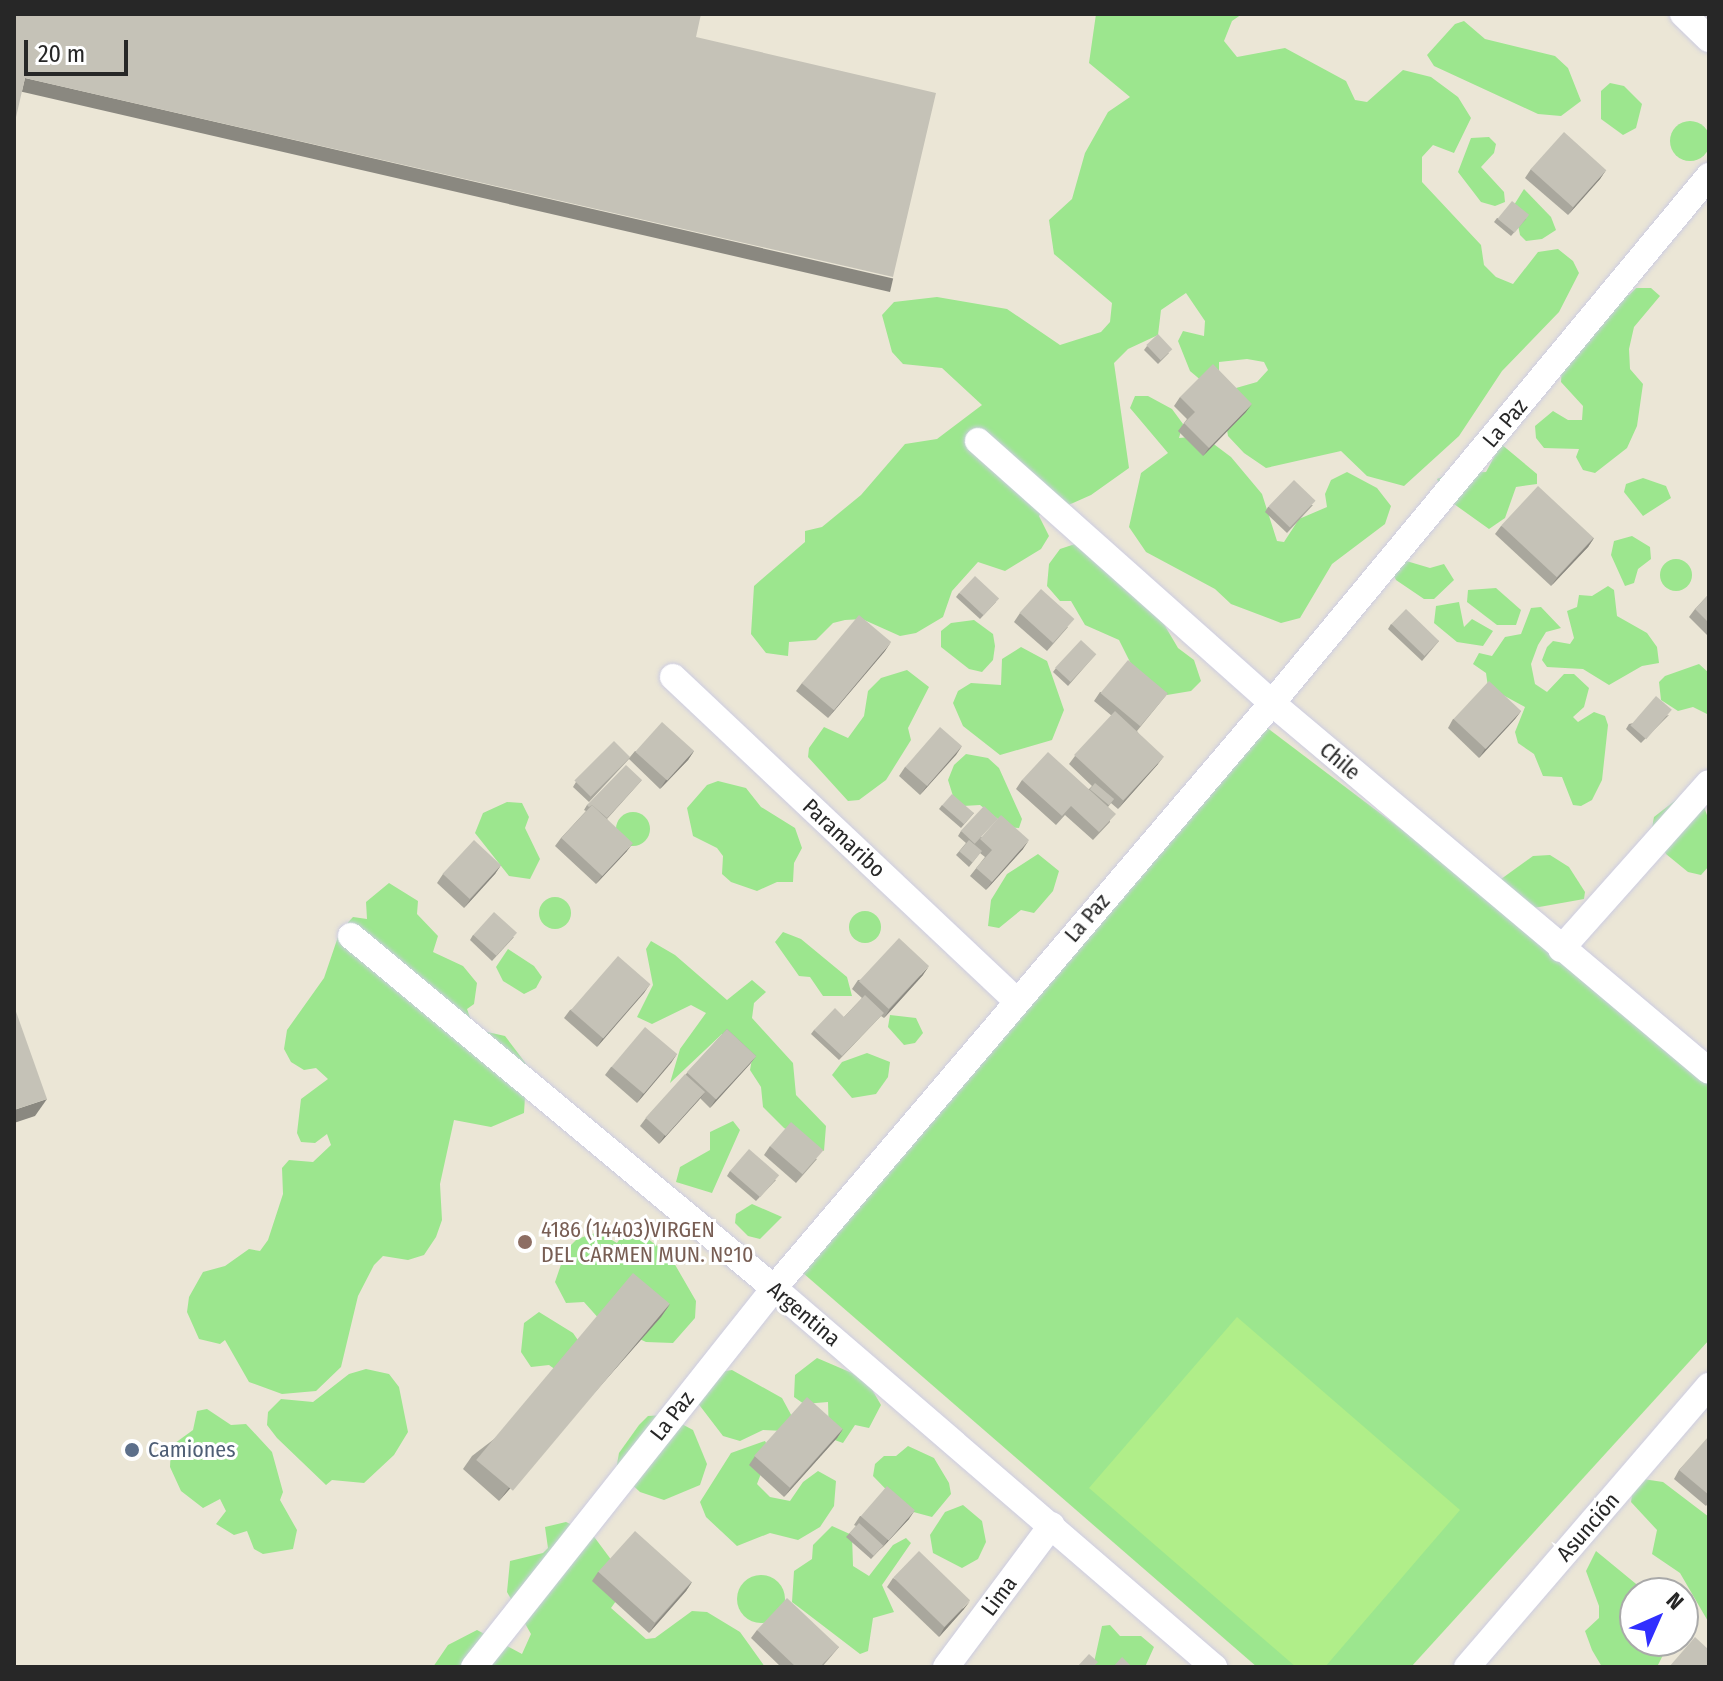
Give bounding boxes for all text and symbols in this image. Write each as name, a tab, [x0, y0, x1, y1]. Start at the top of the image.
scale bar	[28, 24, 132, 74]
text: 20 m	[38, 40, 85, 68]
street label: La Paz	[1477, 393, 1533, 453]
street label: Chile	[1314, 737, 1366, 785]
street label: Paramaribo	[797, 793, 891, 883]
street label: La Paz	[1059, 888, 1115, 948]
place label: 4186 (14403)VIRGEN DEL CARMEN MUN. Nº10	[541, 1216, 753, 1268]
marker: 4186 (14403)VIRGEN DEL CARMEN MUN. Nº10	[516, 1233, 534, 1251]
street label: Argentina	[762, 1276, 846, 1352]
street label: La Paz	[645, 1386, 699, 1446]
place label: Camiones	[148, 1437, 236, 1463]
marker: Camiones	[123, 1441, 141, 1459]
street label: Asunción	[1551, 1487, 1625, 1567]
street label: Lima	[976, 1571, 1022, 1621]
north arrow	[1619, 1577, 1699, 1657]
text: N	[1661, 1587, 1689, 1615]

